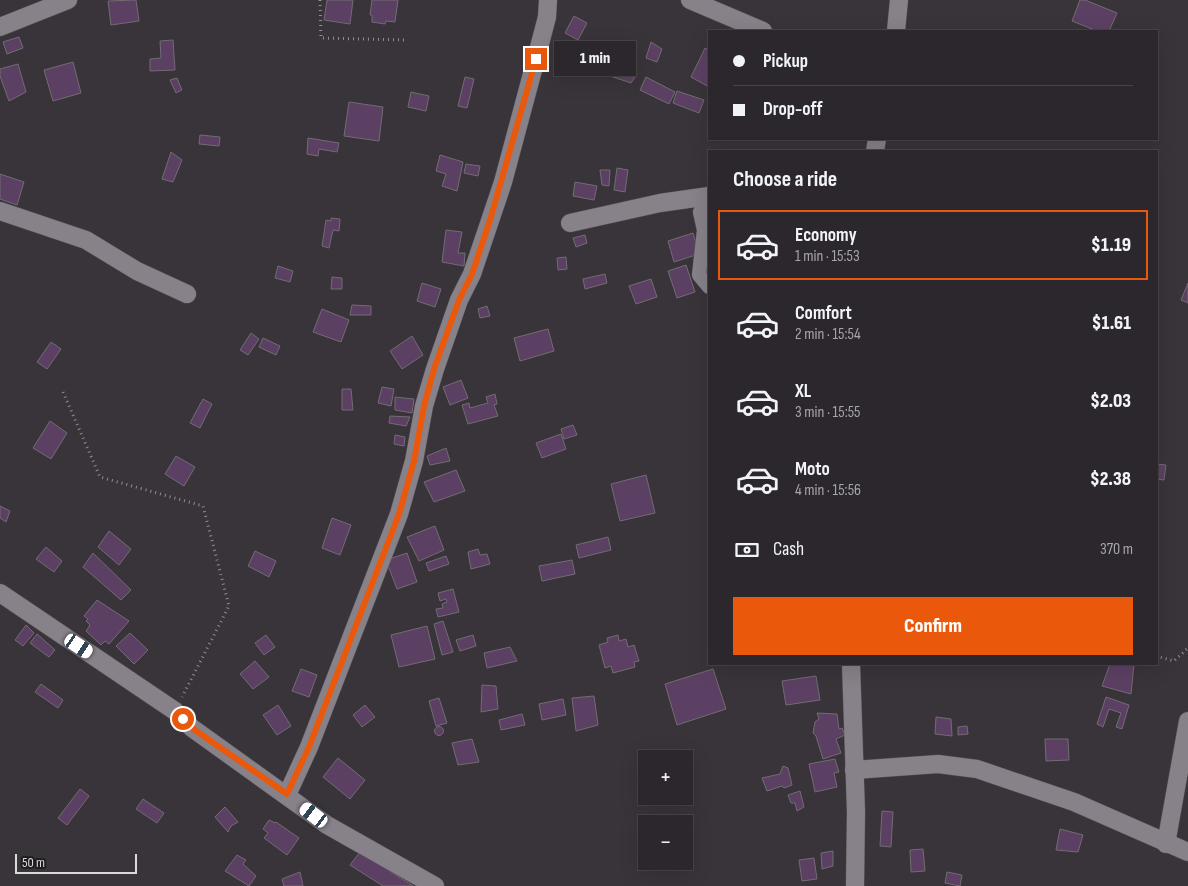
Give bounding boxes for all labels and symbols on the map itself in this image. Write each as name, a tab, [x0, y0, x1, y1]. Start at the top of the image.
callout: 1 min	[554, 42, 636, 76]
route end	[525, 48, 547, 70]
car	[62, 631, 95, 661]
route start	[172, 708, 194, 730]
car	[297, 800, 330, 830]
scale bar	[15, 851, 138, 874]

